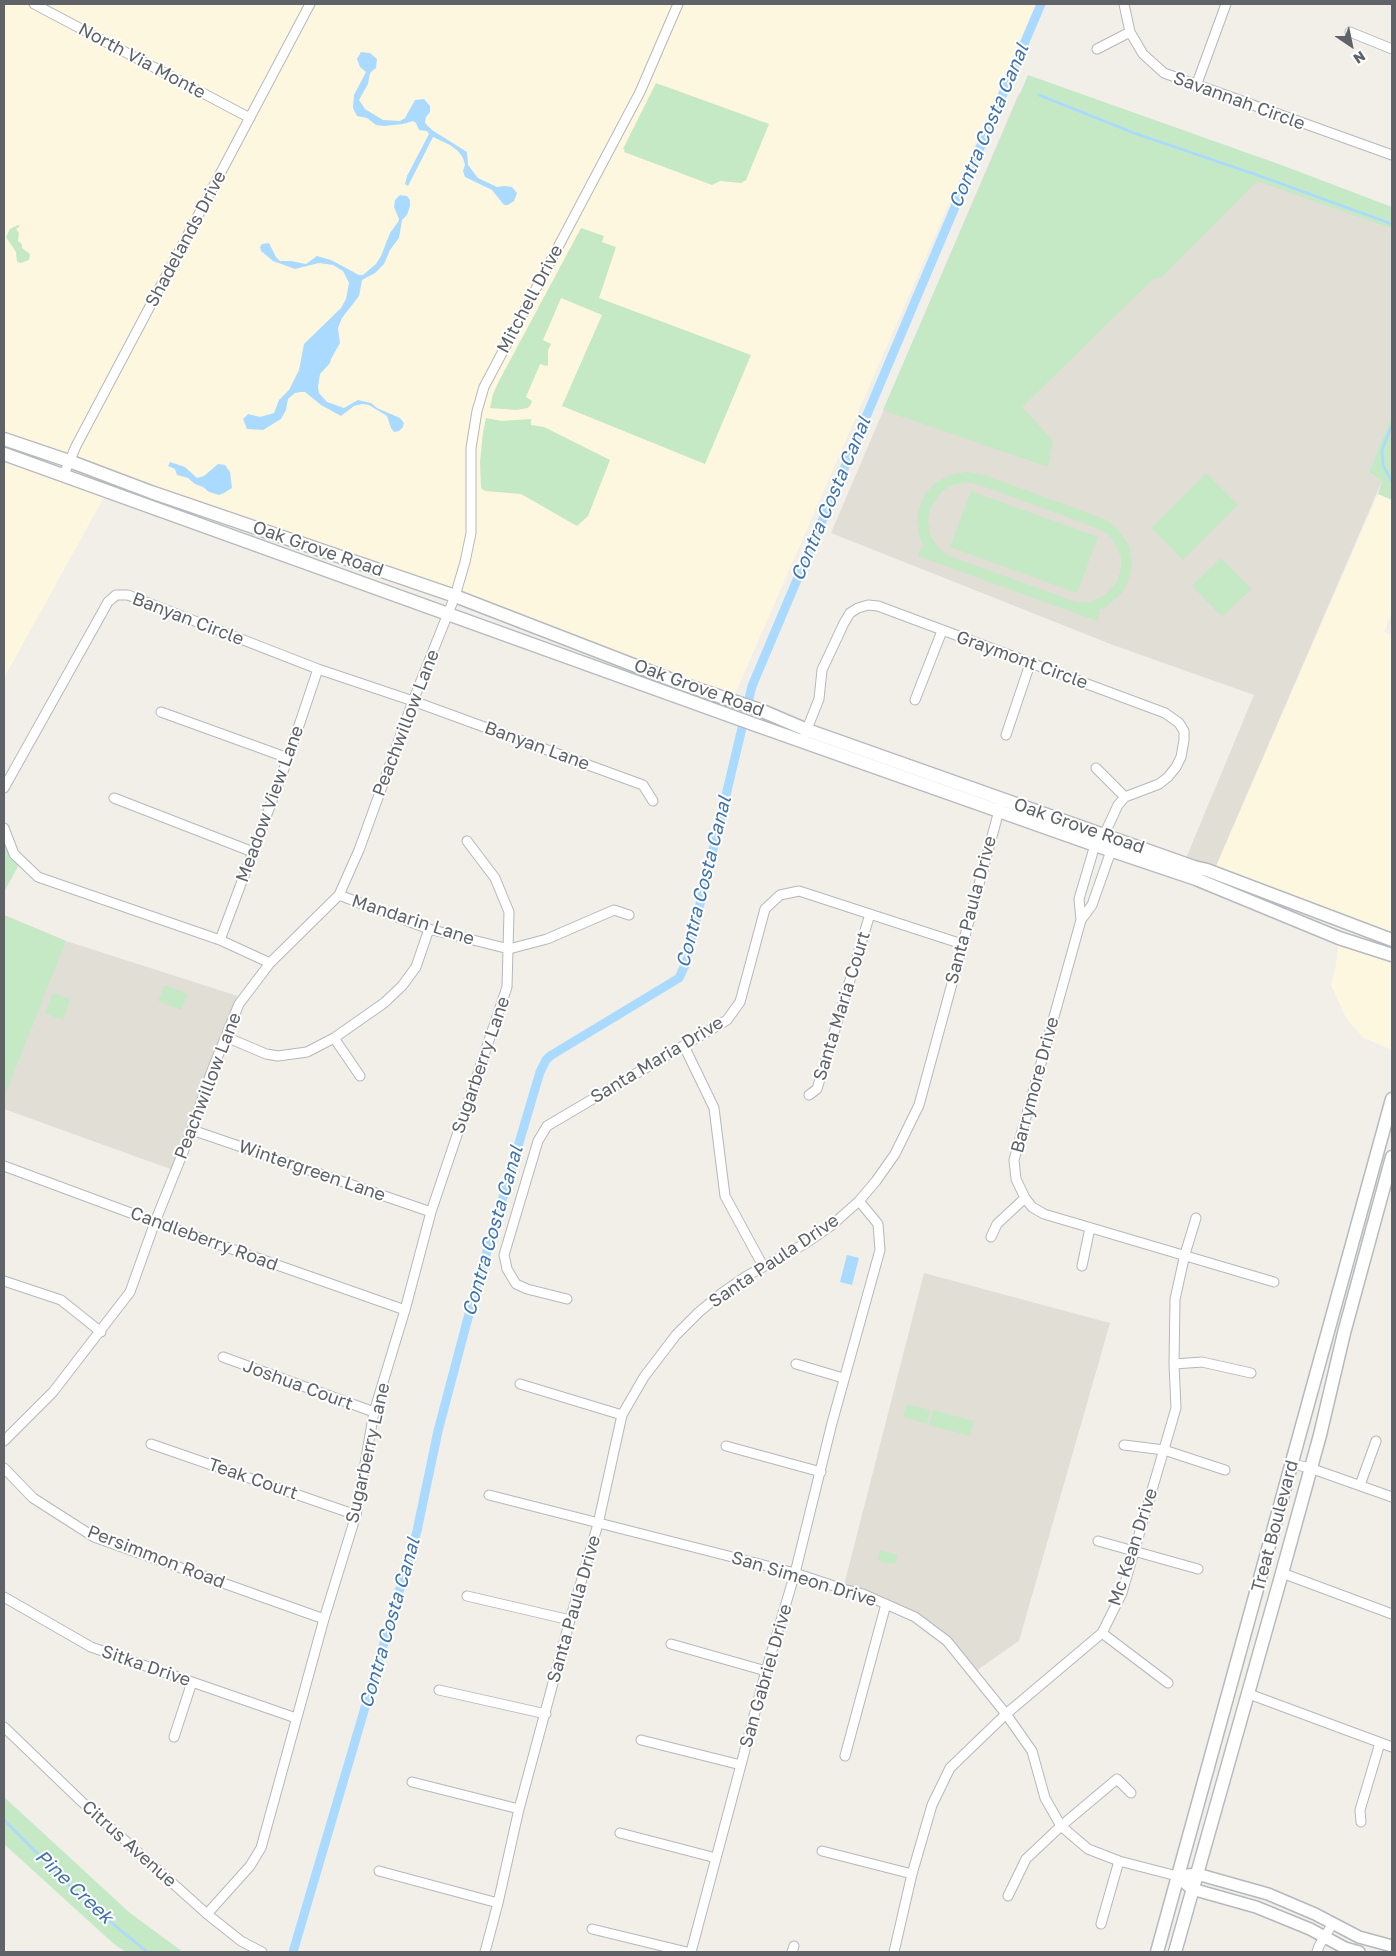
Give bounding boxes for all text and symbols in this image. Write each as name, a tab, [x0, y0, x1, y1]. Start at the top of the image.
street label: North Via Monte	[75, 18, 209, 104]
north arrow	[1326, 20, 1376, 70]
water label: Contra Costa Canal	[944, 41, 1034, 211]
text: N	[1351, 48, 1369, 68]
street label: Savannah Circle	[1170, 67, 1308, 135]
street label: Shadelands Drive	[141, 167, 231, 311]
street label: Mitchell Drive	[492, 241, 568, 357]
water label: Contra Costa Canal	[786, 414, 876, 584]
street label: Oak Grove Road	[250, 517, 386, 581]
street label: Banyan Circle	[129, 588, 247, 650]
street label: Graymont Circle	[953, 626, 1091, 694]
street label: Peachwillow Lane	[368, 647, 444, 799]
street label: Oak Grove Road	[631, 654, 767, 722]
street label: Banyan Lane	[481, 717, 593, 775]
street label: Meadow View Lane	[232, 723, 308, 885]
water label: Contra Costa Canal	[672, 794, 736, 970]
street label: Oak Grove Road	[1011, 794, 1147, 858]
street label: Santa Paula Drive	[941, 834, 1001, 986]
street label: Mandarin Lane	[349, 890, 477, 950]
street label: Santa Maria Court	[809, 929, 875, 1083]
street label: Sugarberry Lane	[447, 994, 515, 1136]
street label: Peachwillow Lane	[170, 1010, 246, 1162]
street label: Santa Maria Drive	[587, 1012, 727, 1108]
street label: Barrymore Drive	[1006, 1015, 1064, 1155]
street label: Wintergreen Lane	[236, 1136, 388, 1206]
water label: Contra Costa Canal	[458, 1143, 528, 1319]
street label: Candleberry Road	[127, 1202, 281, 1276]
street label: Santa Paula Drive	[705, 1210, 843, 1312]
street label: Joshua Court	[240, 1355, 356, 1415]
street label: Sugarberry Lane	[341, 1381, 395, 1525]
street label: Teak Court	[205, 1454, 301, 1504]
street label: Treat Boulevard	[1247, 1458, 1303, 1594]
street label: Mc Kean Drive	[1104, 1485, 1162, 1609]
street label: Persimmon Road	[84, 1521, 228, 1593]
street label: Santa Paula Drive	[543, 1533, 605, 1685]
water label: Contra Costa Canal	[355, 1535, 425, 1711]
street label: San Simeon Drive	[729, 1547, 879, 1611]
street label: San Gabriel Drive	[735, 1602, 797, 1750]
street label: Sitka Drive	[99, 1641, 193, 1691]
street label: Citrus Avenue	[77, 1796, 181, 1892]
water label: Pine Creek	[30, 1845, 118, 1929]

